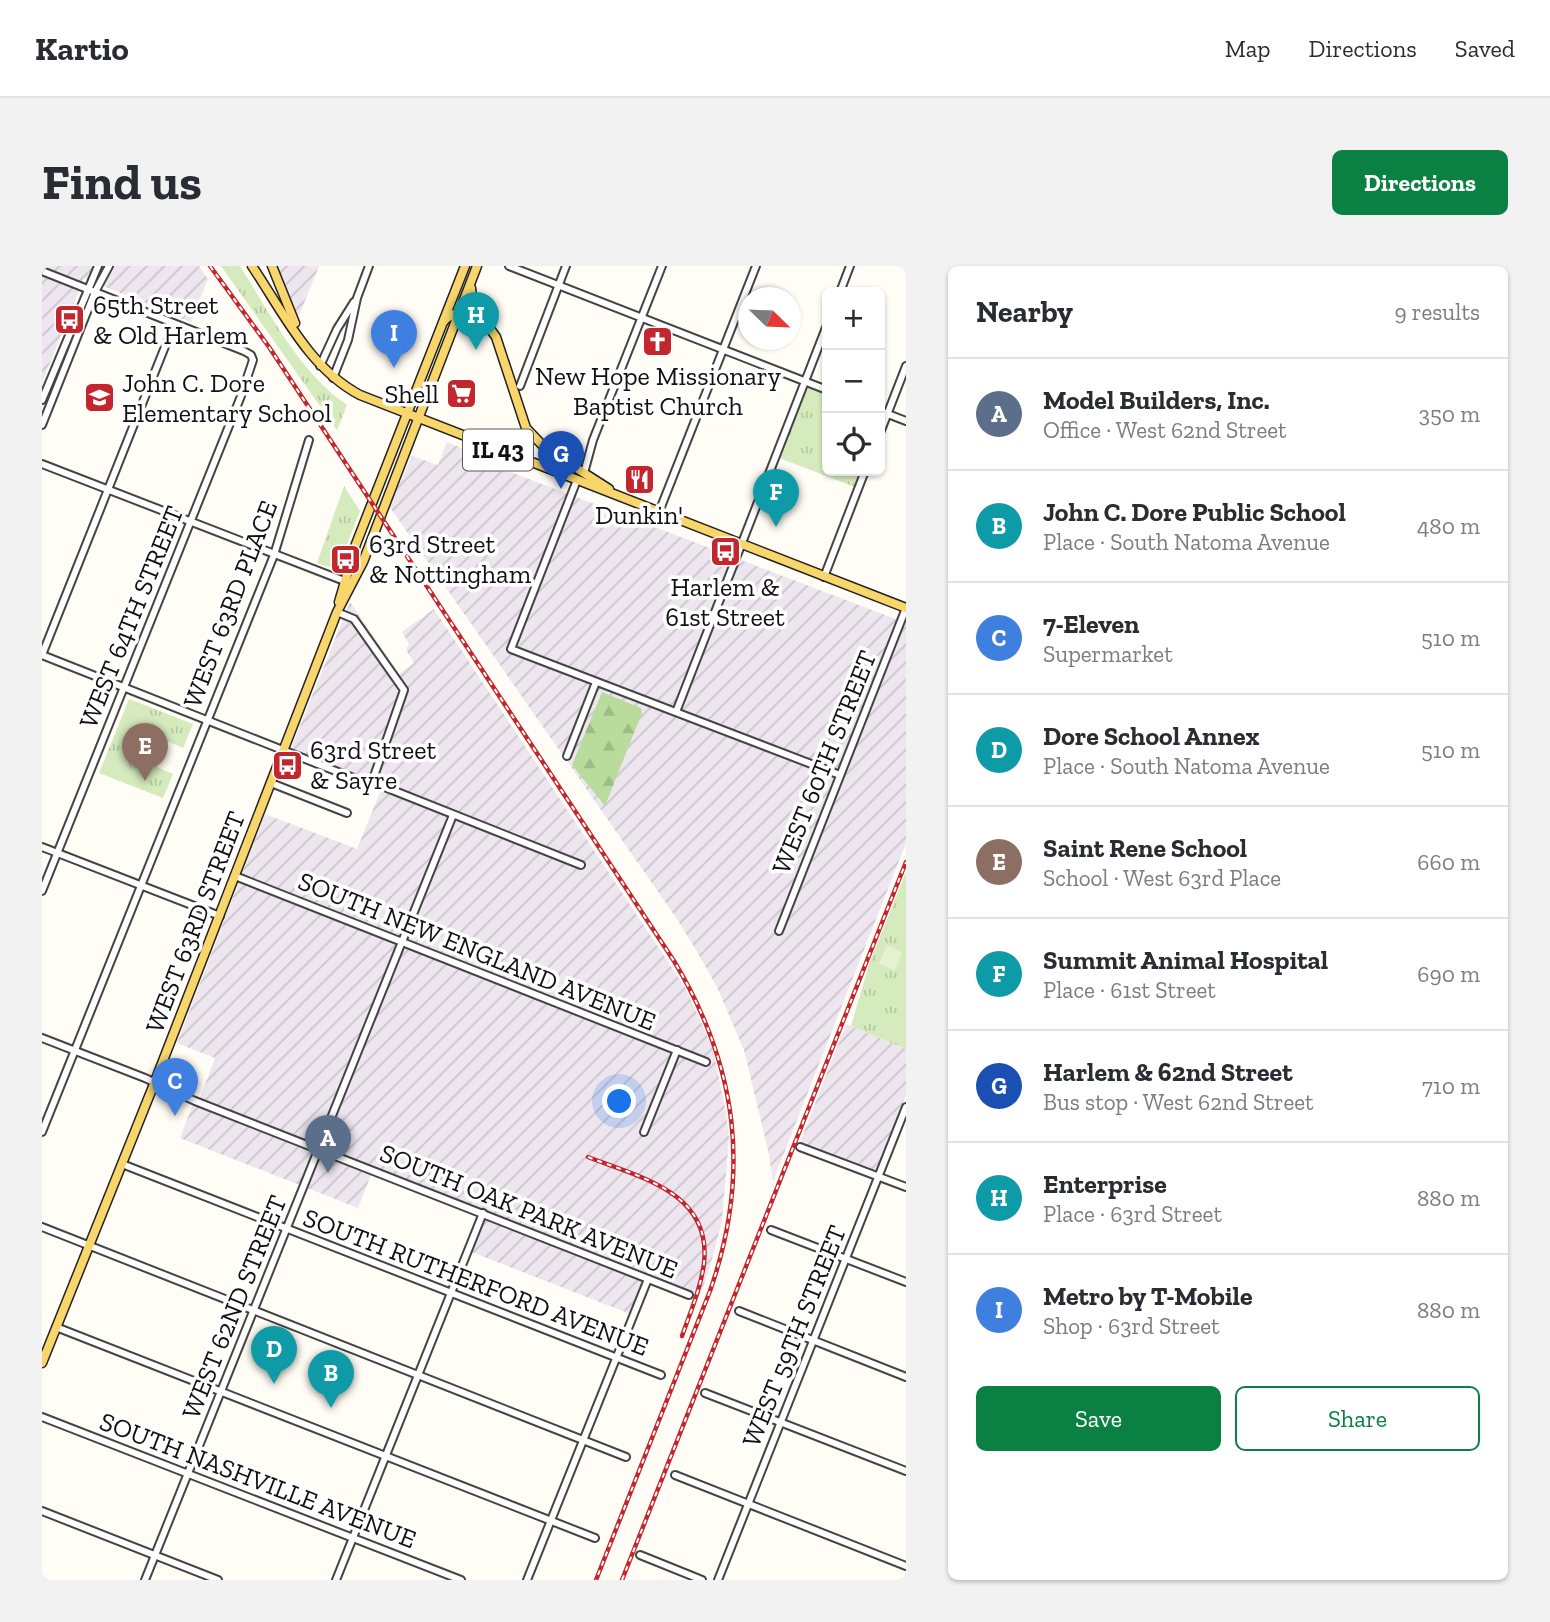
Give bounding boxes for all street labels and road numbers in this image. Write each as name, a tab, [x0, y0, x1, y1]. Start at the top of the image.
road number: IL 43	[463, 430, 533, 470]
street label: WEST 63RD PLACE	[176, 496, 284, 712]
street label: WEST 64TH STREET	[72, 501, 190, 733]
street label: WEST 60TH STREET	[765, 646, 883, 878]
street label: WEST 63RD STREET	[138, 807, 252, 1037]
street label: SOUTH NEW ENGLAND AVENUE	[294, 864, 660, 1038]
street label: SOUTH OAK PARK AVENUE	[375, 1137, 683, 1285]
street label: WEST 62ND STREET	[175, 1190, 293, 1424]
street label: SOUTH RUTHERFORD AVENUE	[299, 1201, 653, 1363]
street label: WEST 59TH STREET	[735, 1221, 853, 1451]
street label: SOUTH NASHVILLE AVENUE	[95, 1405, 421, 1555]

